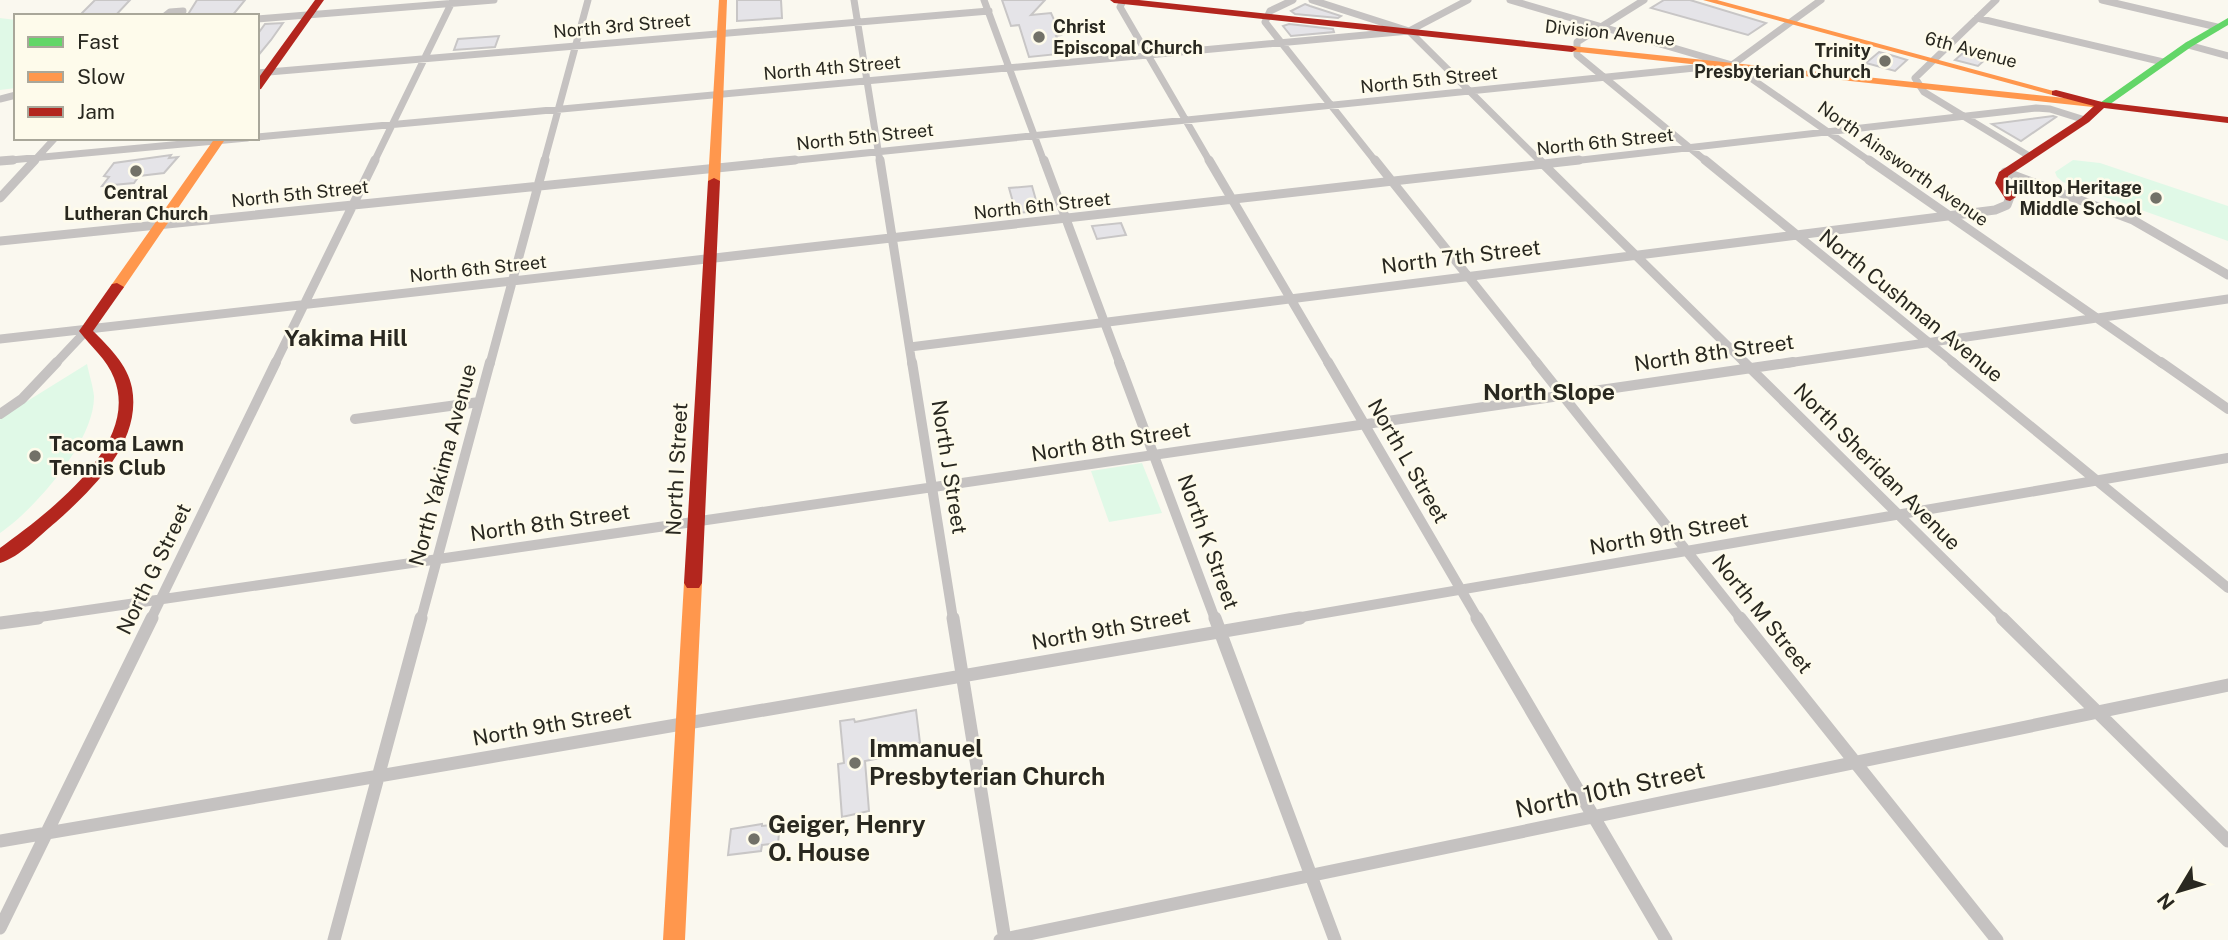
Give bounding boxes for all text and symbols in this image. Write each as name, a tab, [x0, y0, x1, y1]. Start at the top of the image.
street label: North 3rd Street	[552, 9, 692, 42]
legend	[14, 14, 259, 140]
street label: Division Avenue	[1544, 15, 1676, 50]
place label: Christ Episcopal Church	[1053, 16, 1203, 58]
street label: 6th Avenue	[1923, 27, 2020, 72]
text: Fast	[77, 29, 119, 54]
marker: Christ Episcopal Church	[1031, 29, 1047, 45]
place label: Trinity Presbyterian Church	[1694, 40, 1871, 82]
street label: North 4th Street	[762, 51, 902, 84]
marker: Trinity Presbyterian Church	[1877, 53, 1893, 69]
street label: North 5th Street	[1359, 62, 1499, 97]
text: Slow	[77, 64, 125, 89]
street label: North Ainsworth Avenue	[1814, 97, 1993, 230]
text: Jam	[77, 99, 115, 124]
street label: North 5th Street	[795, 119, 935, 154]
street label: North 6th Street	[1535, 124, 1675, 159]
marker: Central Lutheran Church	[128, 163, 144, 179]
street label: North 5th Street	[230, 176, 370, 211]
place label: Hilltop Heritage Middle School	[2005, 177, 2142, 219]
place label: Central Lutheran Church	[64, 182, 208, 224]
street label: North 6th Street	[972, 188, 1112, 223]
marker: Hilltop Heritage Middle School	[2148, 190, 2164, 206]
street label: North Cushman Avenue	[1814, 224, 2008, 387]
street label: North 7th Street	[1380, 234, 1542, 279]
street label: North 6th Street	[408, 251, 548, 286]
district label: Yakima Hill	[284, 324, 408, 351]
street label: North 8th Street	[1632, 329, 1795, 376]
street label: North Yakima Avenue	[404, 361, 482, 569]
district label: North Slope	[1483, 378, 1615, 405]
street label: North Sheridan Avenue	[1789, 378, 1966, 555]
street label: North L Street	[1363, 394, 1454, 527]
street label: North J Street	[927, 398, 972, 536]
street label: North I Street	[661, 402, 692, 536]
street label: North 8th Street	[1029, 417, 1192, 466]
place label: Tacoma Lawn Tennis Club	[49, 431, 184, 480]
marker: Tacoma Lawn Tennis Club	[27, 448, 43, 464]
street label: North K Street	[1173, 471, 1244, 613]
street label: North G Street	[111, 499, 196, 638]
street label: North 8th Street	[468, 499, 631, 546]
street label: North 9th Street	[1588, 507, 1750, 560]
street label: North M Street	[1707, 549, 1818, 678]
street label: North 9th Street	[1030, 602, 1192, 655]
street label: North 9th Street	[471, 698, 633, 751]
place label: Immanuel Presbyterian Church	[869, 734, 1105, 790]
marker: Immanuel Presbyterian Church	[847, 755, 863, 771]
street label: North 10th Street	[1512, 755, 1707, 823]
place label: Geiger, Henry O. House	[768, 810, 926, 866]
marker: Geiger, Henry O. House	[746, 831, 762, 847]
north arrow	[2144, 856, 2214, 926]
text: N	[2152, 889, 2179, 914]

